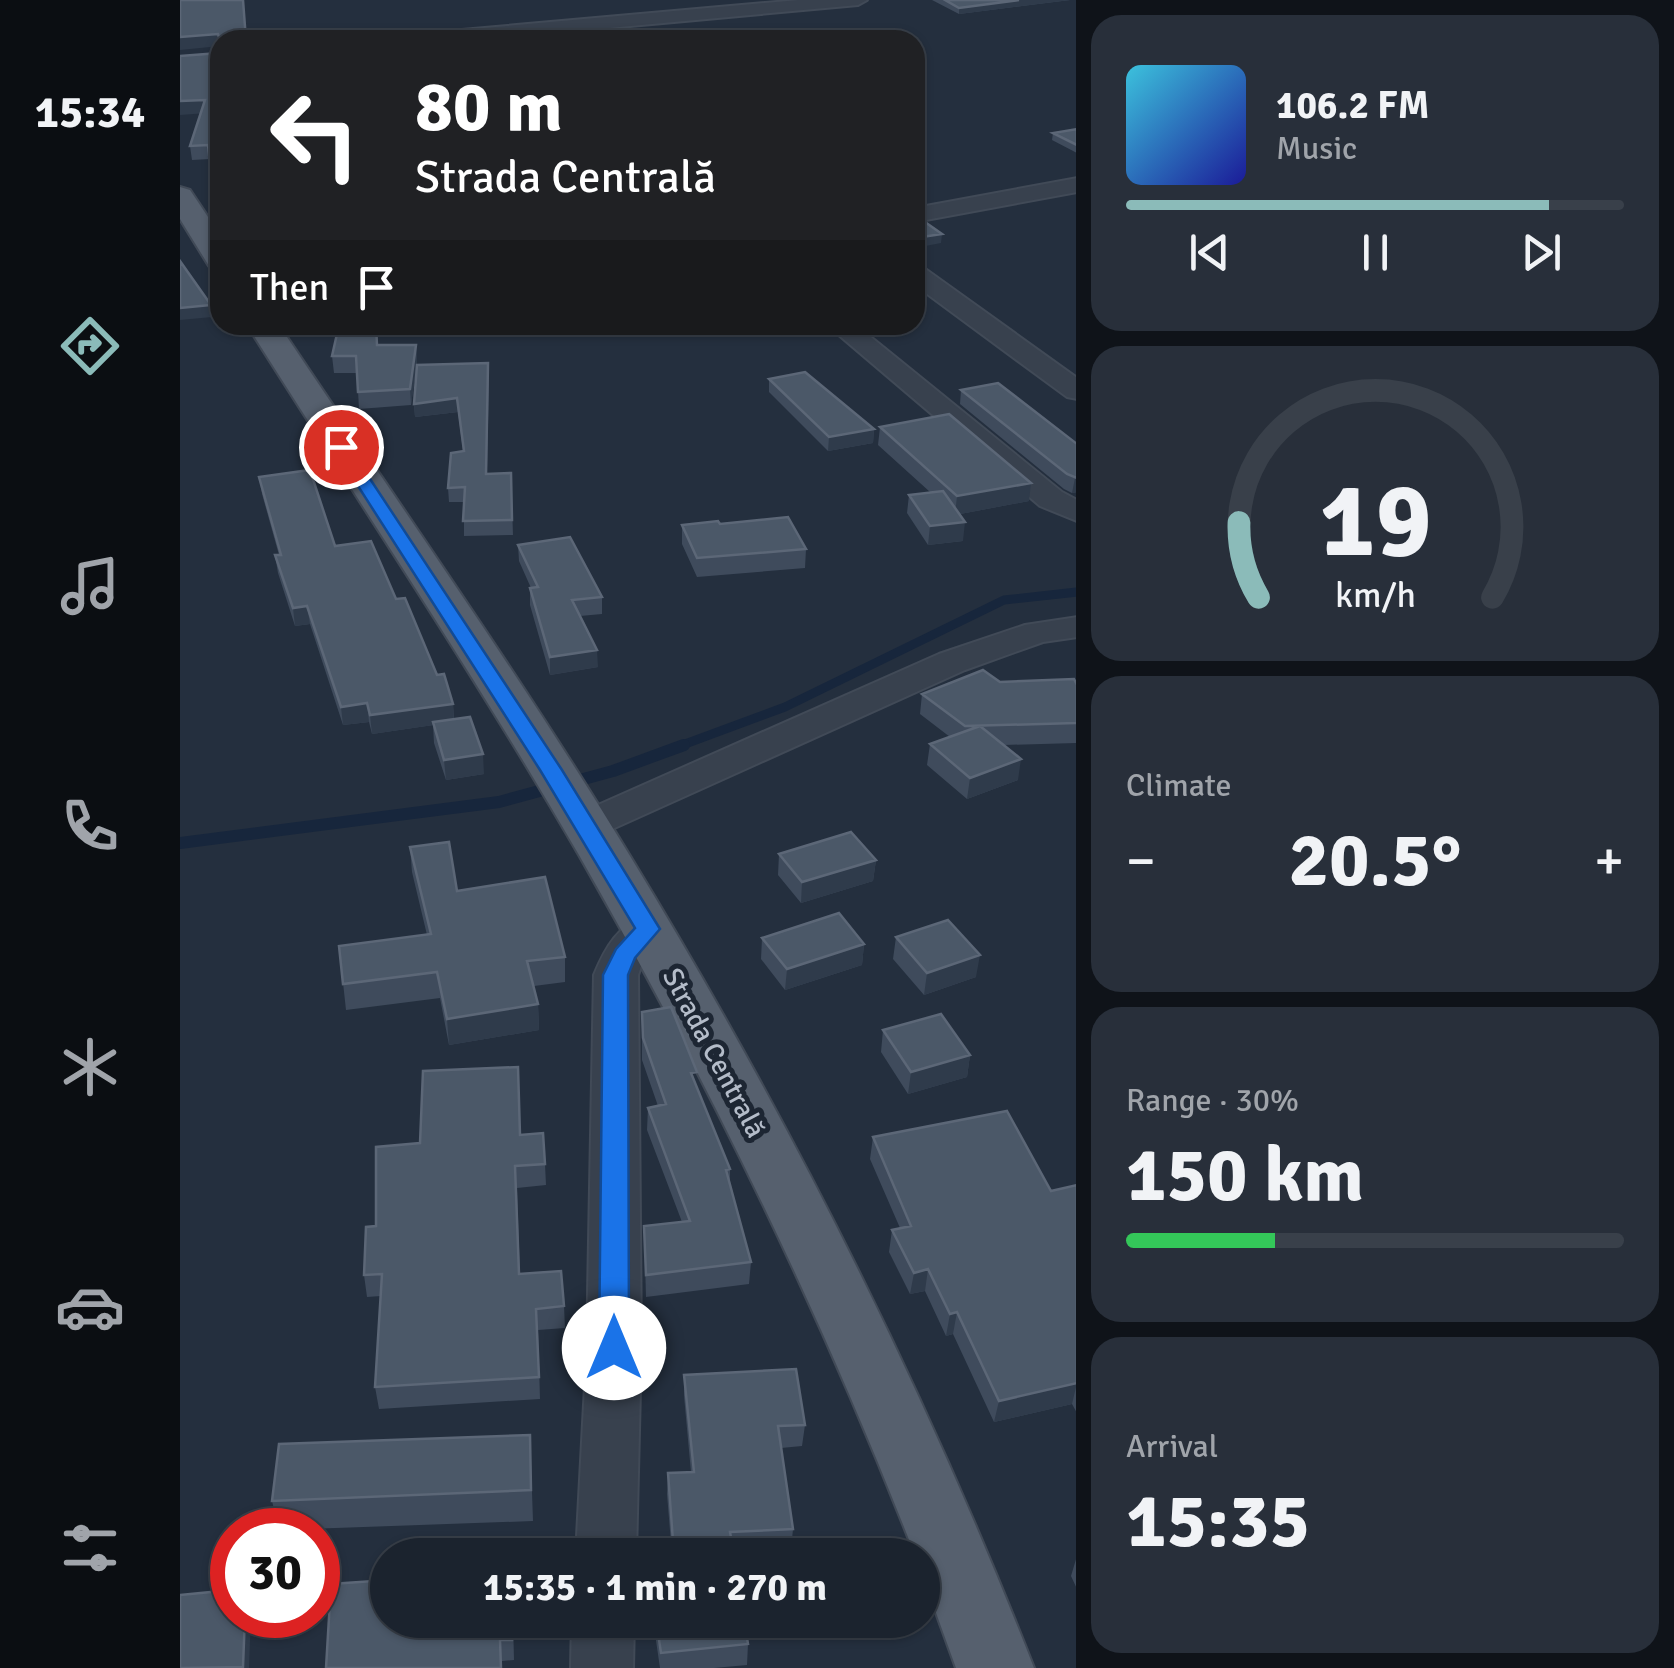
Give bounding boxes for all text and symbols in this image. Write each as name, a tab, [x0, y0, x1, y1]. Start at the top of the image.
text: 80 m	[415, 64, 563, 150]
icon: left	[250, 70, 380, 200]
text: 106.2 FM	[1276, 82, 1429, 129]
text: 15:34	[35, 85, 145, 140]
text: Music	[1276, 129, 1357, 168]
text: Strada Centrală	[415, 150, 716, 205]
icon: previous	[1182, 225, 1237, 280]
icon: pause	[1348, 225, 1403, 280]
icon: next	[1514, 225, 1569, 280]
icon: arrive	[349, 260, 404, 315]
text: Then	[250, 264, 329, 311]
icon: directions	[55, 311, 125, 381]
pin	[299, 405, 384, 490]
icon: arrive	[314, 420, 369, 475]
text: 19	[1319, 457, 1431, 585]
icon: music	[55, 551, 125, 621]
text: km/h	[1335, 573, 1415, 617]
text: Climate	[1126, 766, 1232, 805]
icon: phone	[55, 791, 125, 861]
text: 20.5°	[1289, 814, 1462, 907]
text: −	[1126, 827, 1156, 895]
text: +	[1594, 827, 1624, 895]
street label: Strada Centrală	[655, 962, 773, 1144]
icon: climate	[55, 1032, 125, 1102]
text: Range · 30%	[1126, 1081, 1299, 1120]
text: 150 km	[1126, 1129, 1364, 1222]
icon: car	[55, 1272, 125, 1342]
position arrow	[562, 1296, 666, 1400]
text: Arrival	[1126, 1427, 1218, 1466]
text: 15:35	[1126, 1475, 1310, 1568]
speed limit sign: 30	[210, 1508, 340, 1638]
icon: filters	[55, 1513, 125, 1583]
text: 15:35 · 1 min · 270 m	[483, 1564, 827, 1611]

